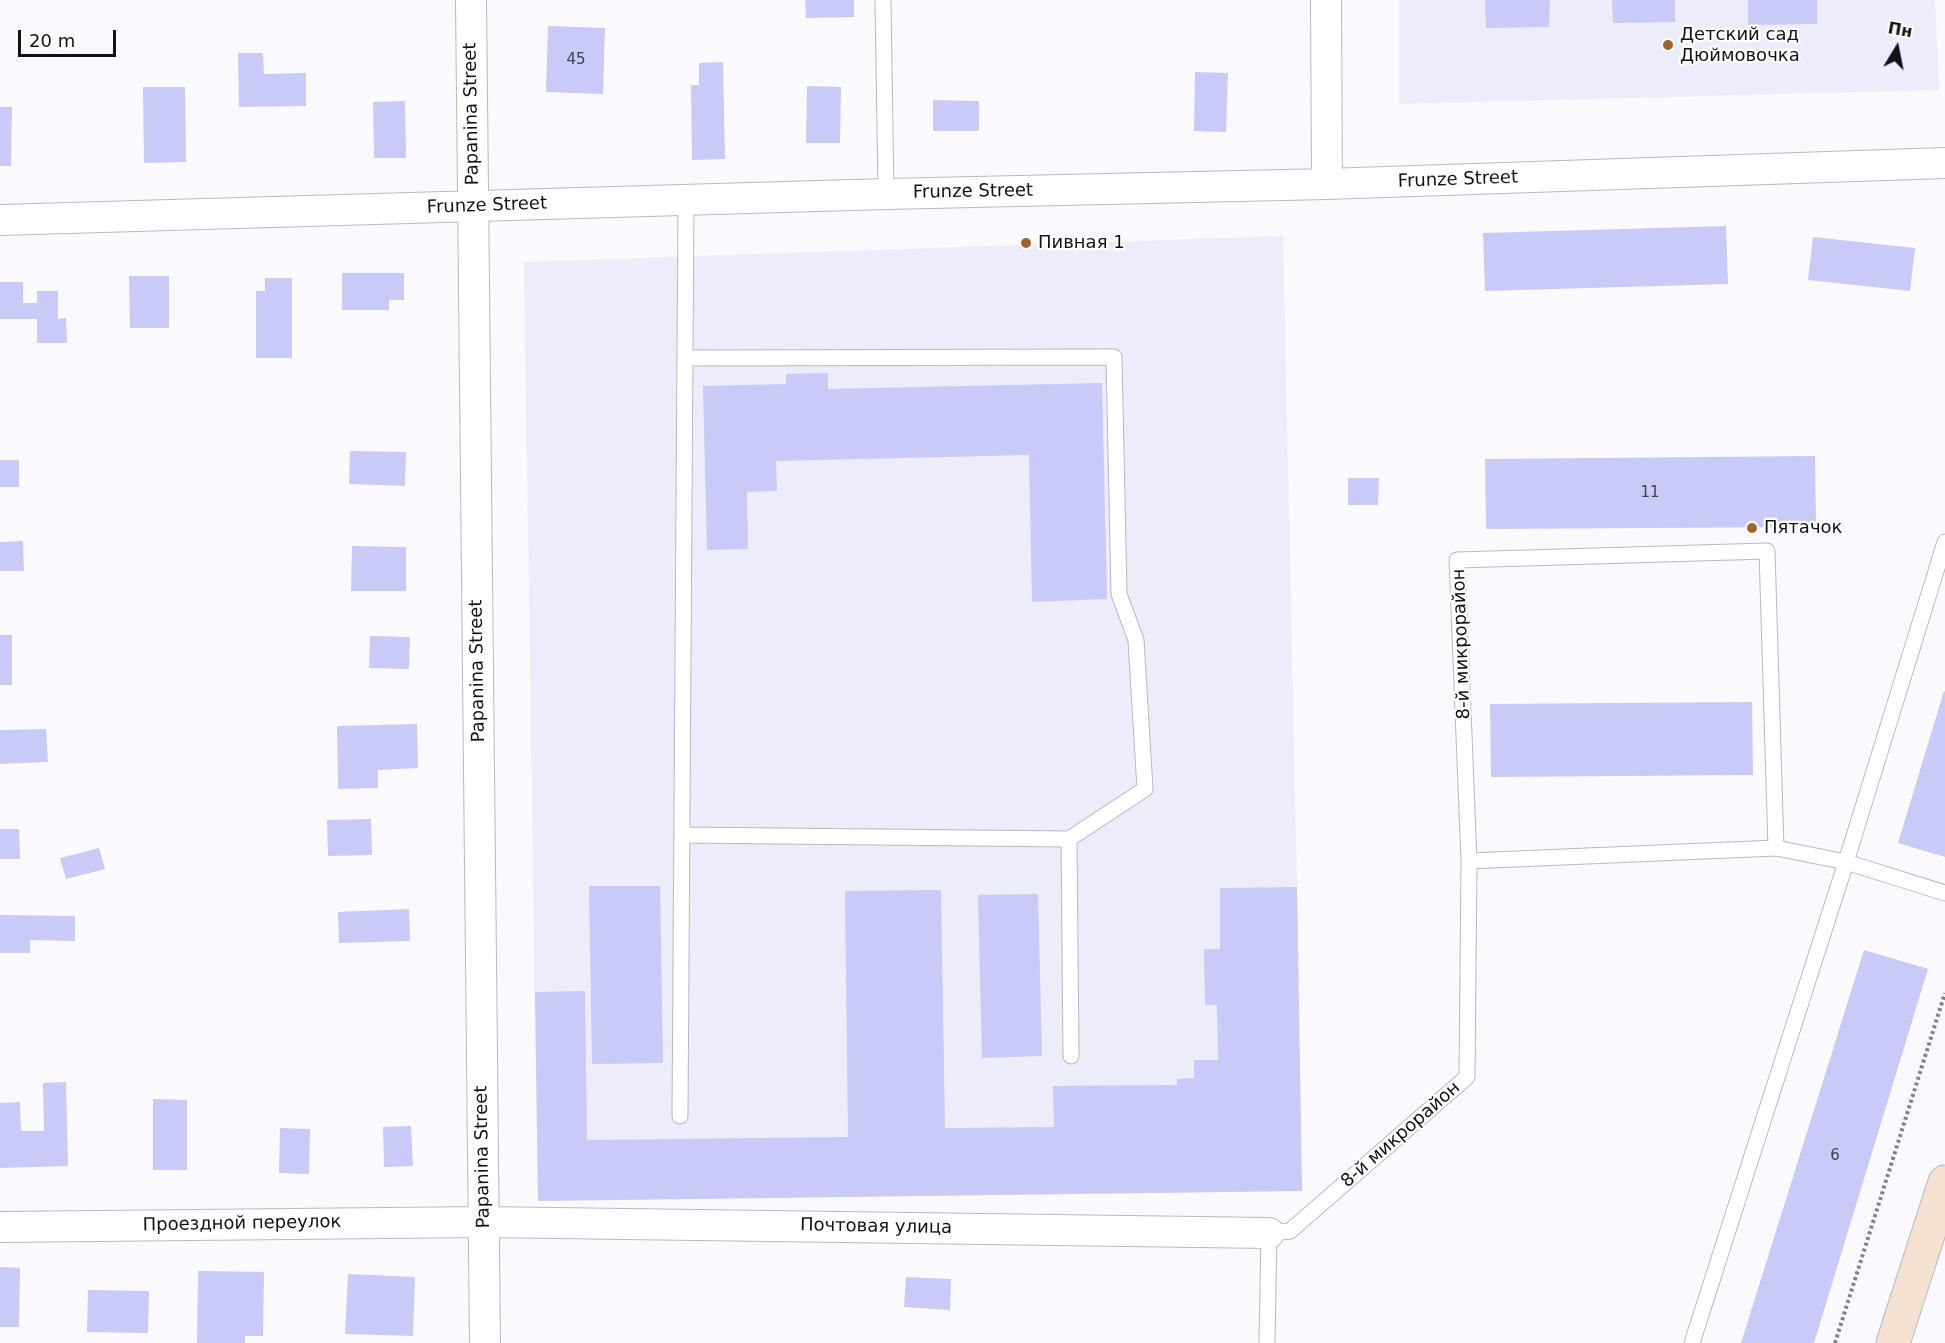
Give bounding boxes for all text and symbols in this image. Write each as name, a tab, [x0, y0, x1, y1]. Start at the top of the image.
scale bar	[21, 18, 118, 56]
north arrow	[1867, 18, 1927, 78]
text: Пн	[1887, 18, 1914, 41]
place label: Детский сад Дюймовочка	[1680, 24, 1800, 66]
text: 20 m	[29, 30, 75, 51]
marker: Детский сад Дюймовочка	[1661, 38, 1675, 52]
street label: Papanina Street	[460, 42, 484, 186]
house number: 45	[566, 51, 586, 69]
street label: Frunze Street	[1398, 167, 1518, 193]
street label: Frunze Street	[913, 180, 1033, 204]
street label: Frunze Street	[427, 193, 547, 219]
place label: Пивная 1	[1038, 232, 1125, 254]
marker: Пивная 1	[1019, 236, 1033, 250]
house number: 11	[1640, 484, 1660, 502]
place label: Пятачок	[1764, 517, 1842, 539]
marker: Пятачок	[1745, 521, 1759, 535]
street label: 8-й микрорайон	[1449, 568, 1475, 720]
street label: Papanina Street	[466, 599, 490, 743]
street label: 8-й микрорайон	[1337, 1077, 1465, 1193]
street label: Papanina Street	[471, 1085, 495, 1229]
house number: 6	[1830, 1147, 1840, 1165]
street label: Проездной переулок	[143, 1211, 341, 1237]
street label: Почтовая улица	[800, 1215, 952, 1239]

